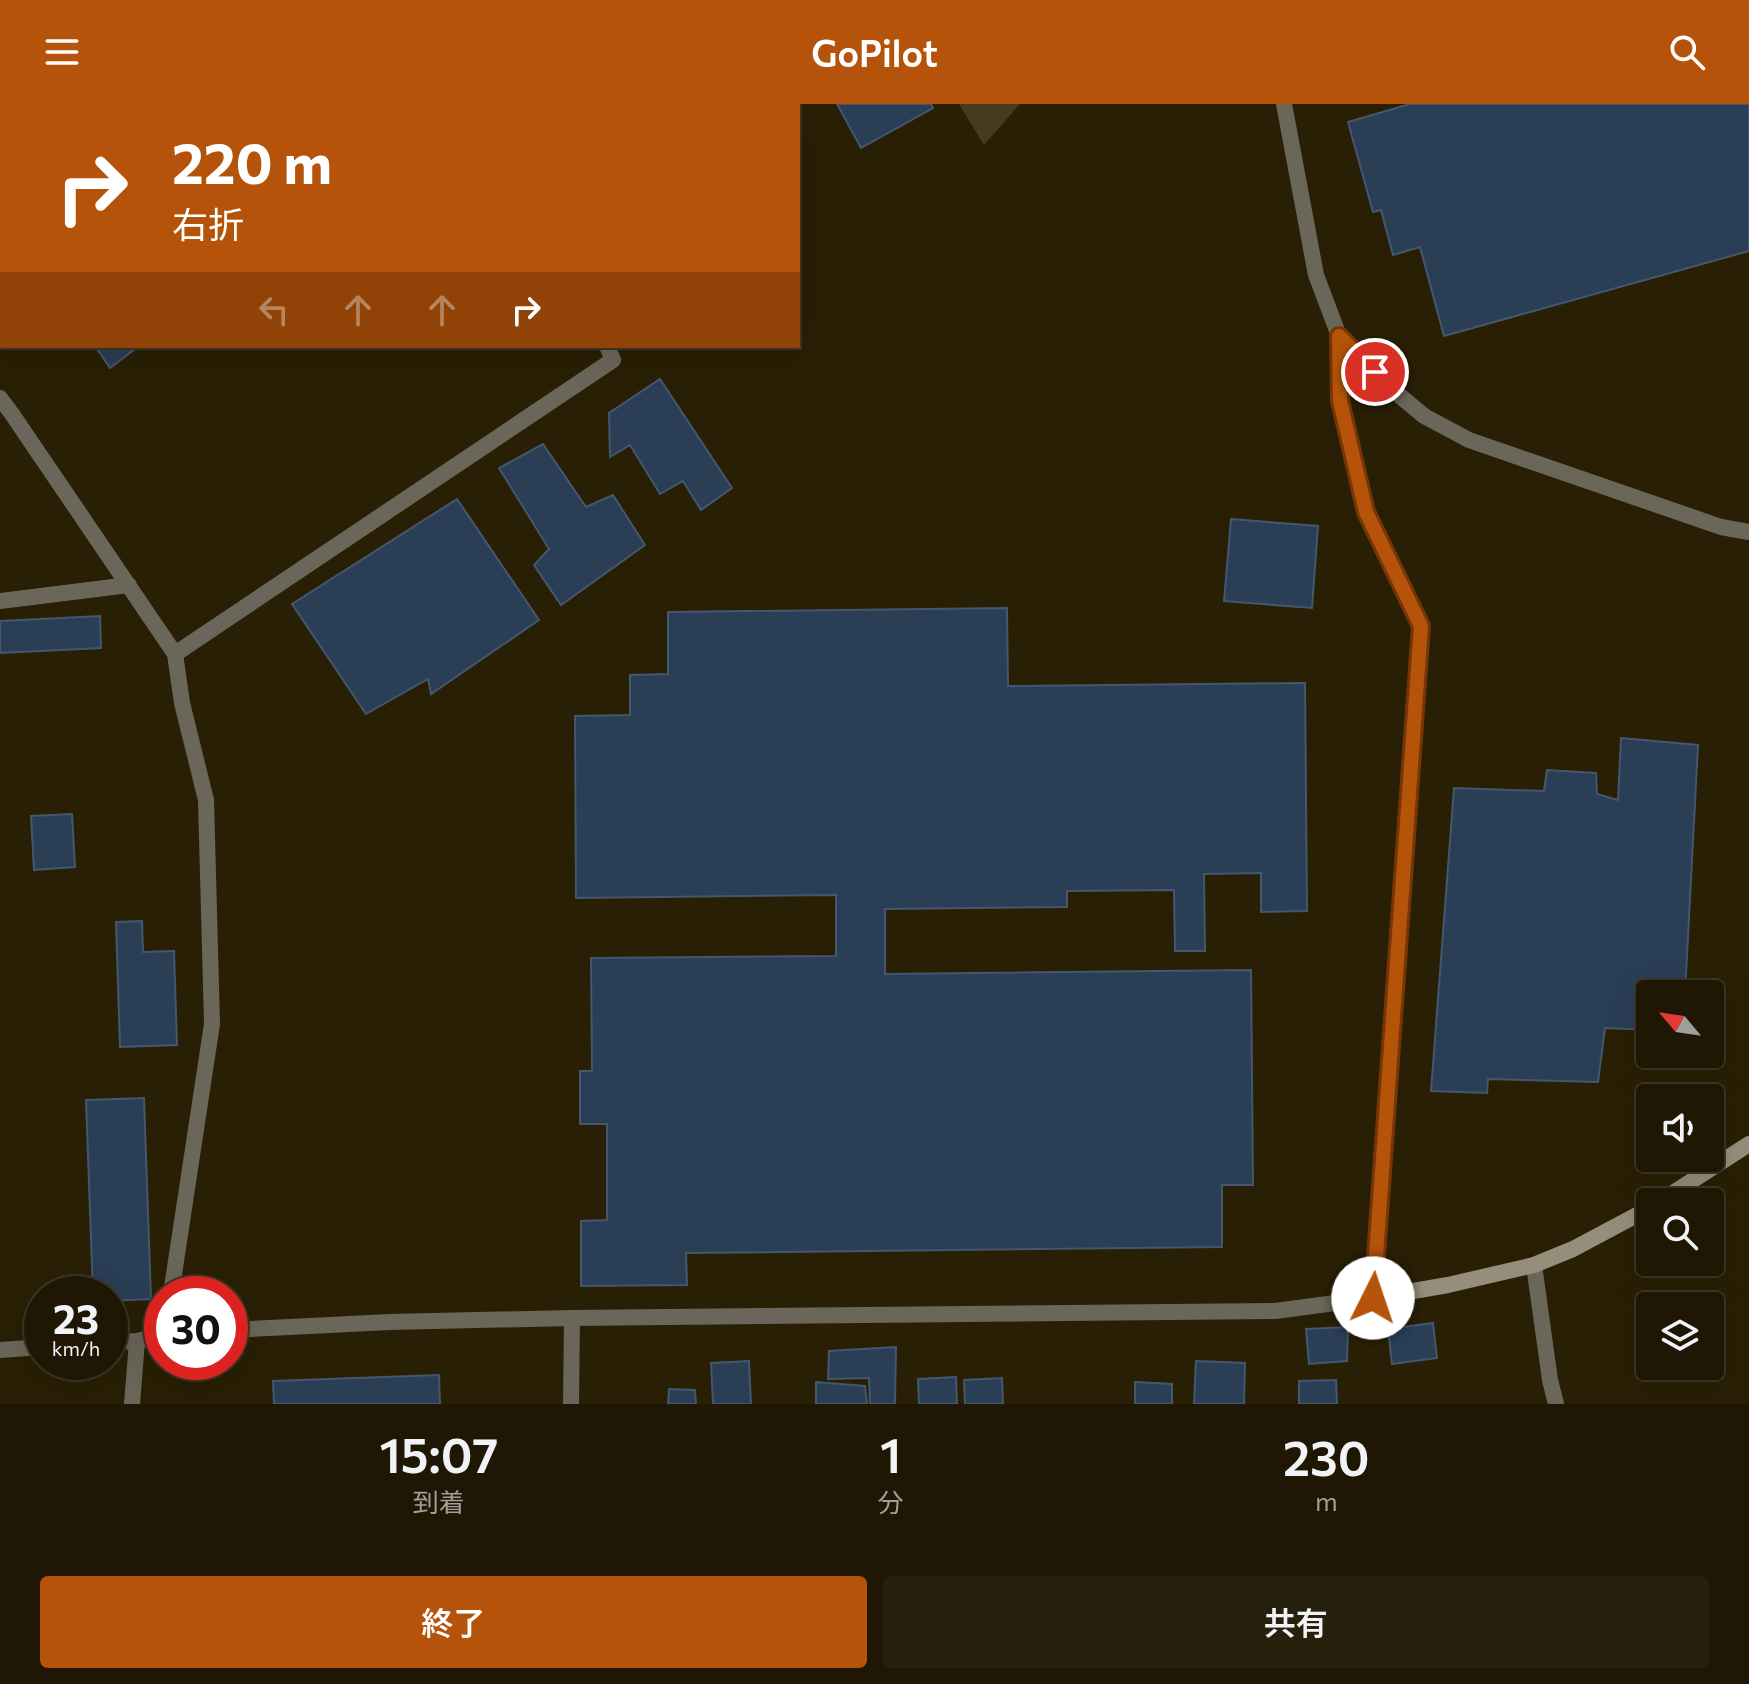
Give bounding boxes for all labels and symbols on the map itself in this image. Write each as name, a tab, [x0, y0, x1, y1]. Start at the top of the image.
pin	[1341, 338, 1409, 406]
north arrow	[1636, 980, 1724, 1068]
position arrow	[1331, 1256, 1415, 1340]
speed limit sign: 30	[144, 1276, 248, 1380]

